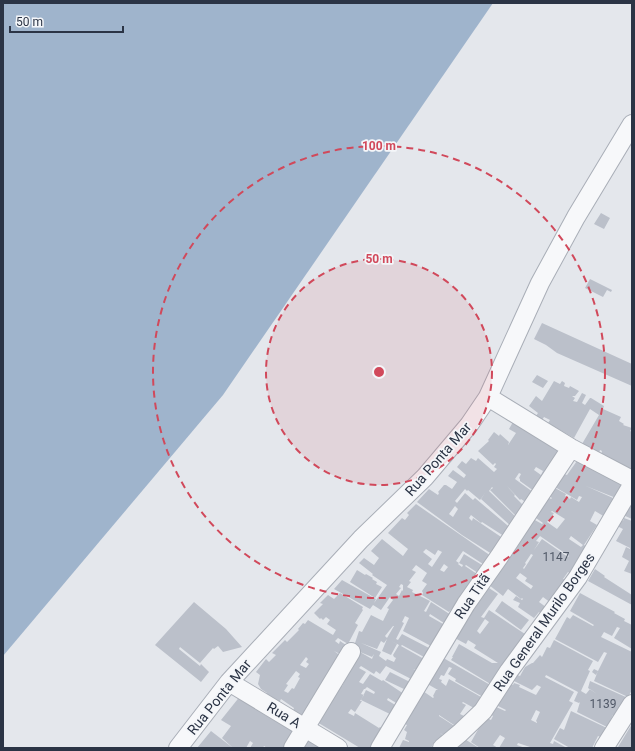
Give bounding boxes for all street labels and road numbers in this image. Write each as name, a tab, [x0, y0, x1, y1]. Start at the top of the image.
street label: Rua Ponta Mar	[402, 419, 474, 499]
street label: Rua General Murilo Borges	[490, 550, 598, 694]
street label: Rua Titã	[451, 570, 493, 622]
street label: Rua Ponta Mar	[184, 656, 254, 738]
street label: Rua A	[264, 699, 304, 731]

